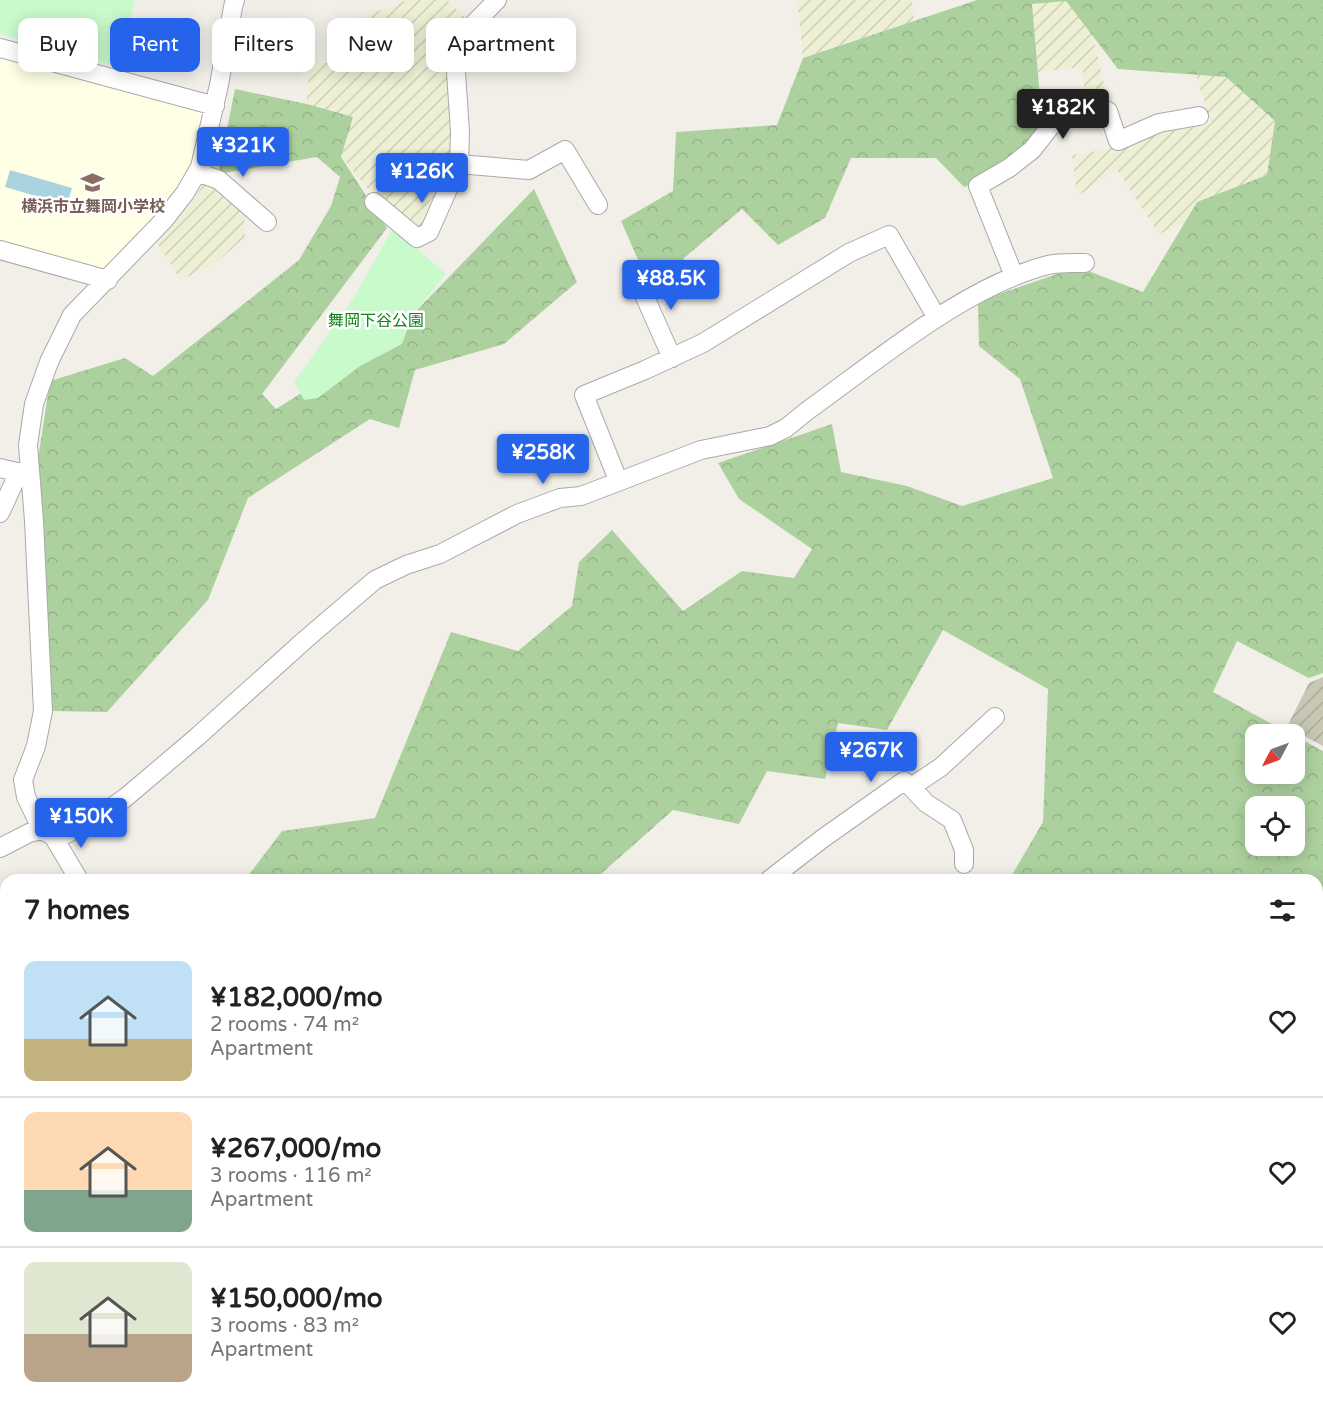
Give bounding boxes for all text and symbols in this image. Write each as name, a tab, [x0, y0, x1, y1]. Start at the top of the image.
chip: Buy	[18, 18, 98, 72]
chip: Rent	[110, 18, 200, 72]
chip: Filters	[212, 18, 315, 72]
chip: New	[327, 18, 414, 72]
chip: Apartment	[426, 18, 576, 72]
pin: ¥182K	[1021, 89, 1105, 140]
text: ¥182K	[1031, 96, 1095, 120]
pin: ¥321K	[201, 127, 285, 178]
text: ¥321K	[211, 134, 275, 158]
pin: ¥126K	[380, 153, 464, 204]
text: ¥126K	[390, 160, 454, 184]
school or university icon: 横浜市立舞岡小学校	[80, 169, 106, 195]
place label: 横浜市立舞岡小学校	[21, 197, 165, 217]
pin: ¥88.5K	[622, 260, 720, 311]
text: ¥88.5K	[636, 267, 706, 291]
park label: 舞岡下谷公園	[328, 311, 424, 331]
pin: ¥258K	[501, 434, 585, 485]
text: ¥258K	[511, 441, 575, 465]
north arrow	[1245, 724, 1305, 784]
map controls	[1245, 724, 1305, 856]
pin: ¥267K	[829, 732, 913, 783]
text: ¥267K	[839, 739, 903, 763]
button: locate	[1245, 796, 1305, 856]
pin: ¥150K	[39, 798, 123, 849]
text: ¥150K	[49, 805, 113, 829]
icon: filters	[1266, 894, 1299, 927]
text: 7 homes	[24, 895, 130, 926]
text: ¥182,000/mo	[210, 982, 383, 1013]
icon: home	[72, 985, 144, 1057]
icon: heart	[1266, 1005, 1299, 1038]
text: 2 rooms · 74 m²	[210, 1013, 359, 1037]
text: Apartment	[210, 1037, 313, 1061]
text: ¥267,000/mo	[210, 1133, 381, 1164]
icon: home	[72, 1136, 144, 1208]
icon: heart	[1266, 1156, 1299, 1189]
text: 3 rooms · 116 m²	[210, 1164, 372, 1188]
text: Apartment	[210, 1188, 313, 1212]
text: ¥150,000/mo	[210, 1283, 383, 1314]
icon: home	[72, 1286, 144, 1358]
icon: heart	[1266, 1306, 1299, 1339]
text: 3 rooms · 83 m²	[210, 1314, 359, 1338]
text: Apartment	[210, 1338, 313, 1362]

